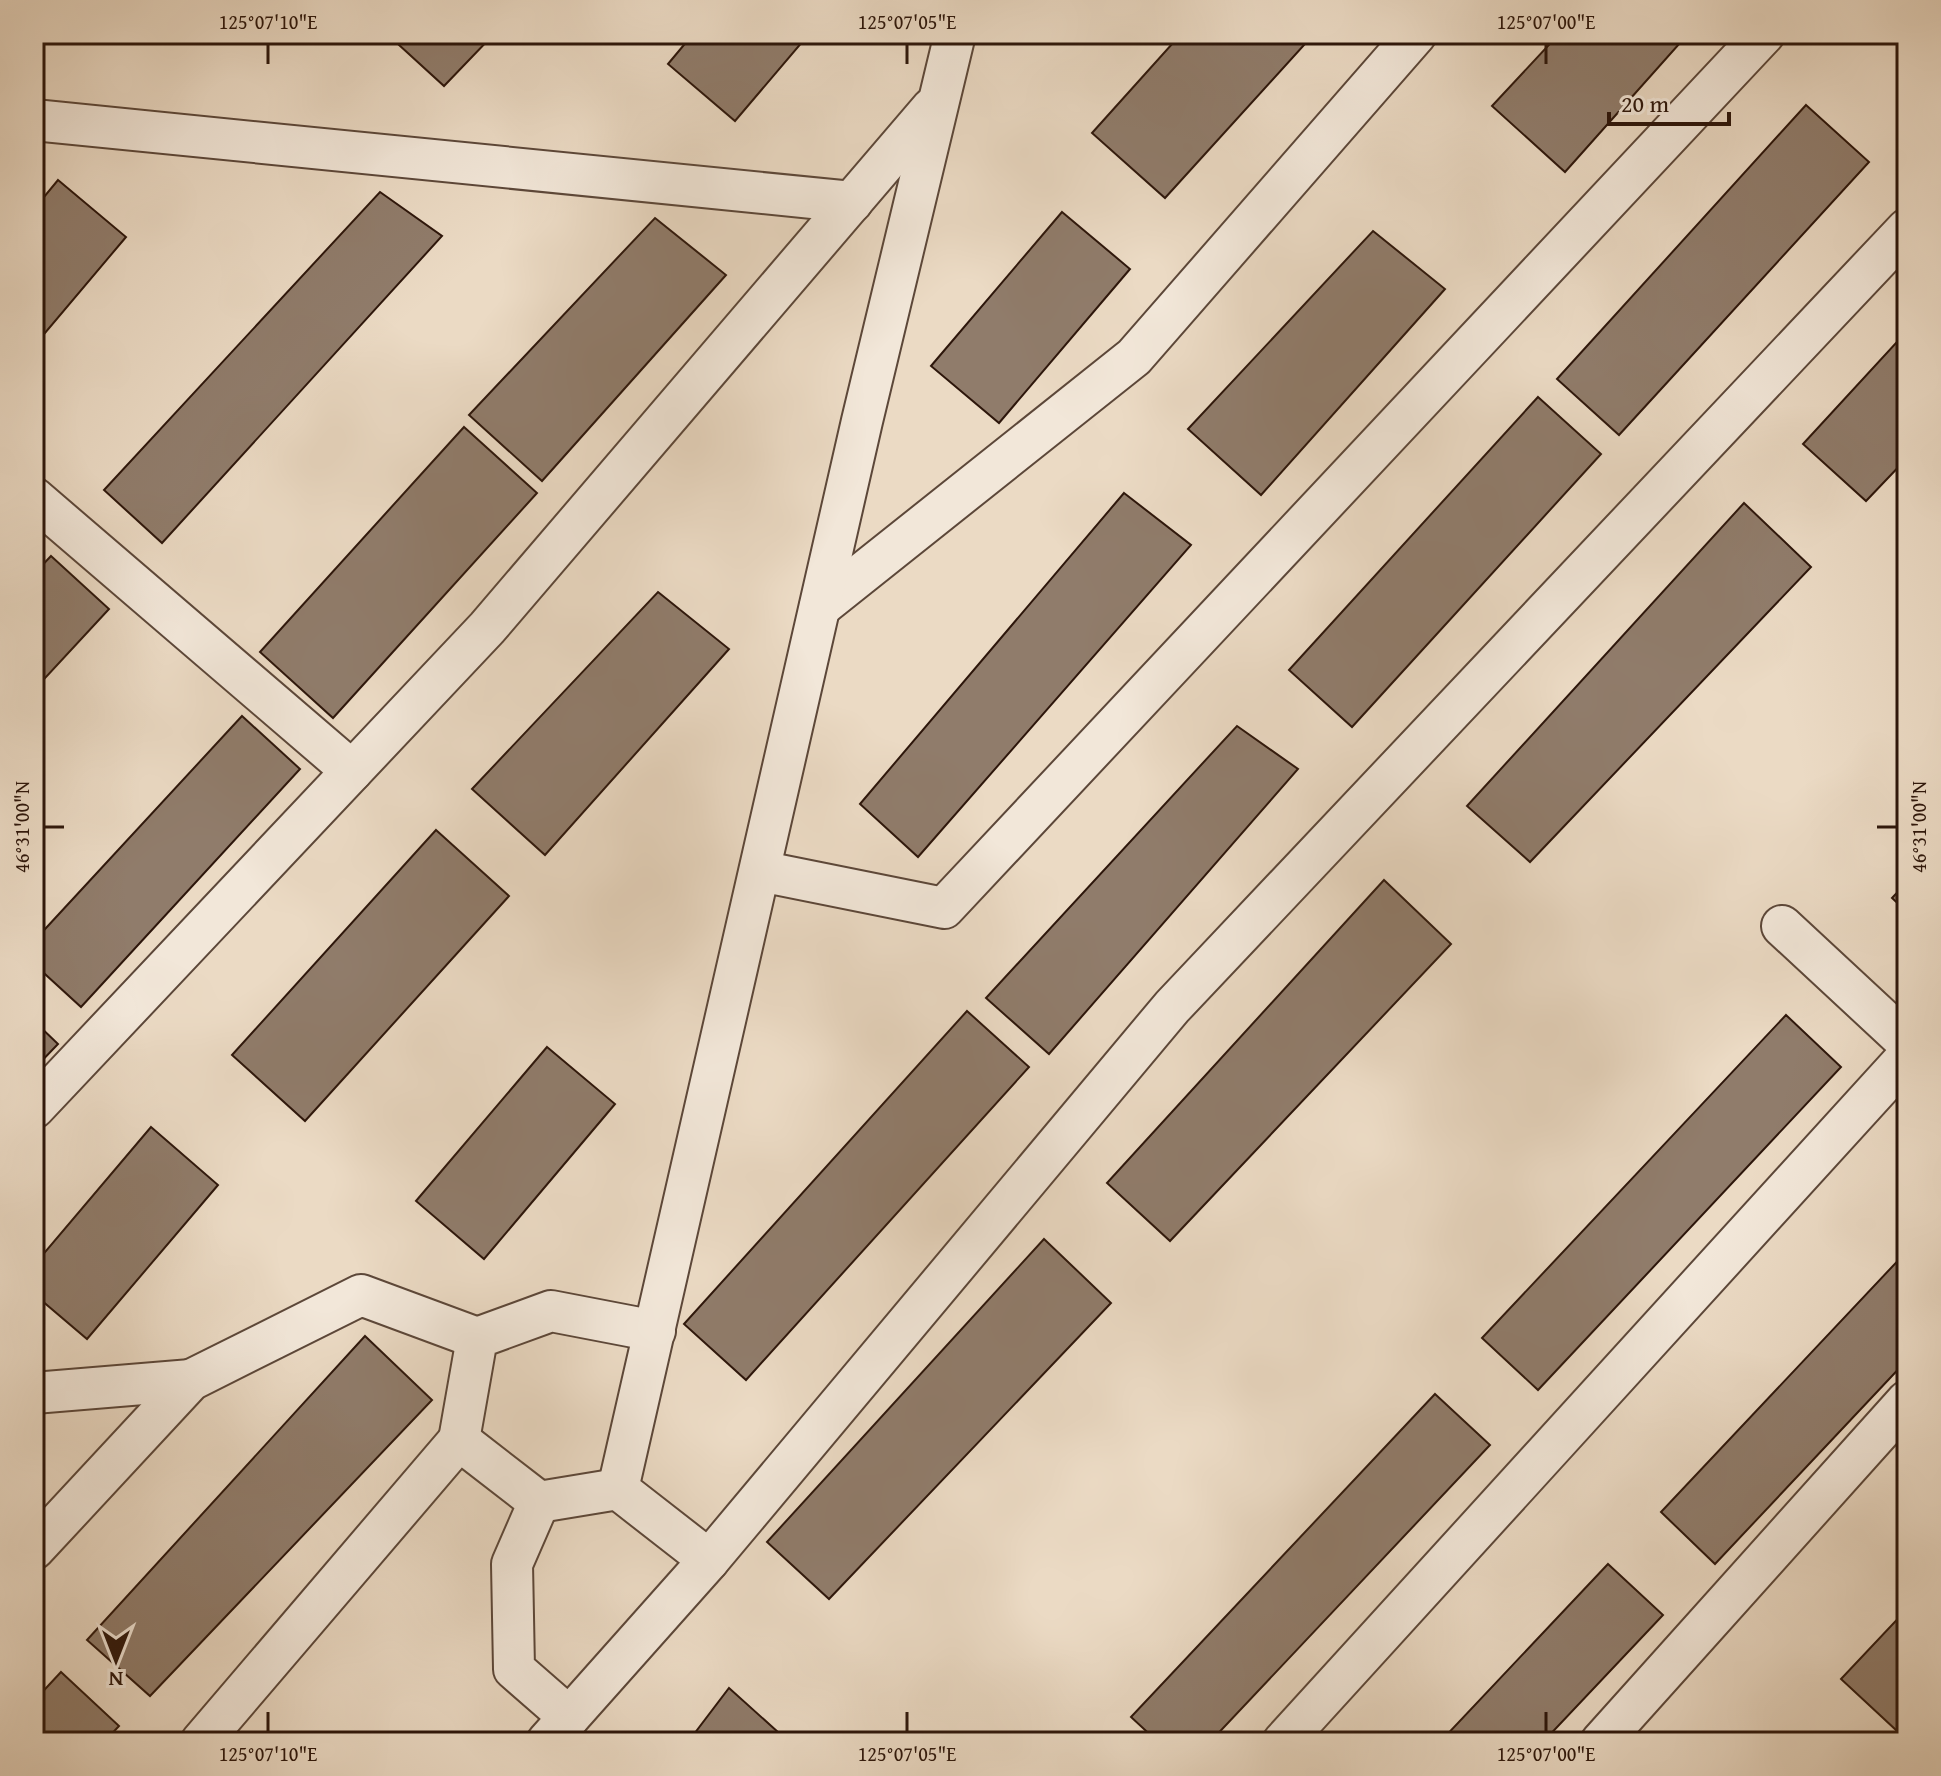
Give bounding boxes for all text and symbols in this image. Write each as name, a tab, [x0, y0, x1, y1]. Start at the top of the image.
text: 125°07'10"E	[219, 7, 317, 36]
text: 125°07'05"E	[858, 7, 956, 36]
text: 125°07'00"E	[1497, 7, 1595, 36]
scale bar	[1609, 76, 1729, 126]
text: 20 m	[1621, 86, 1669, 121]
text: 46°31'00"N	[7, 781, 36, 873]
text: 46°31'00"N	[1904, 781, 1933, 873]
north arrow	[76, 1620, 156, 1700]
text: N	[108, 1664, 123, 1696]
text: 125°07'10"E	[219, 1739, 317, 1768]
text: 125°07'05"E	[858, 1739, 956, 1768]
text: 125°07'00"E	[1497, 1739, 1595, 1768]

